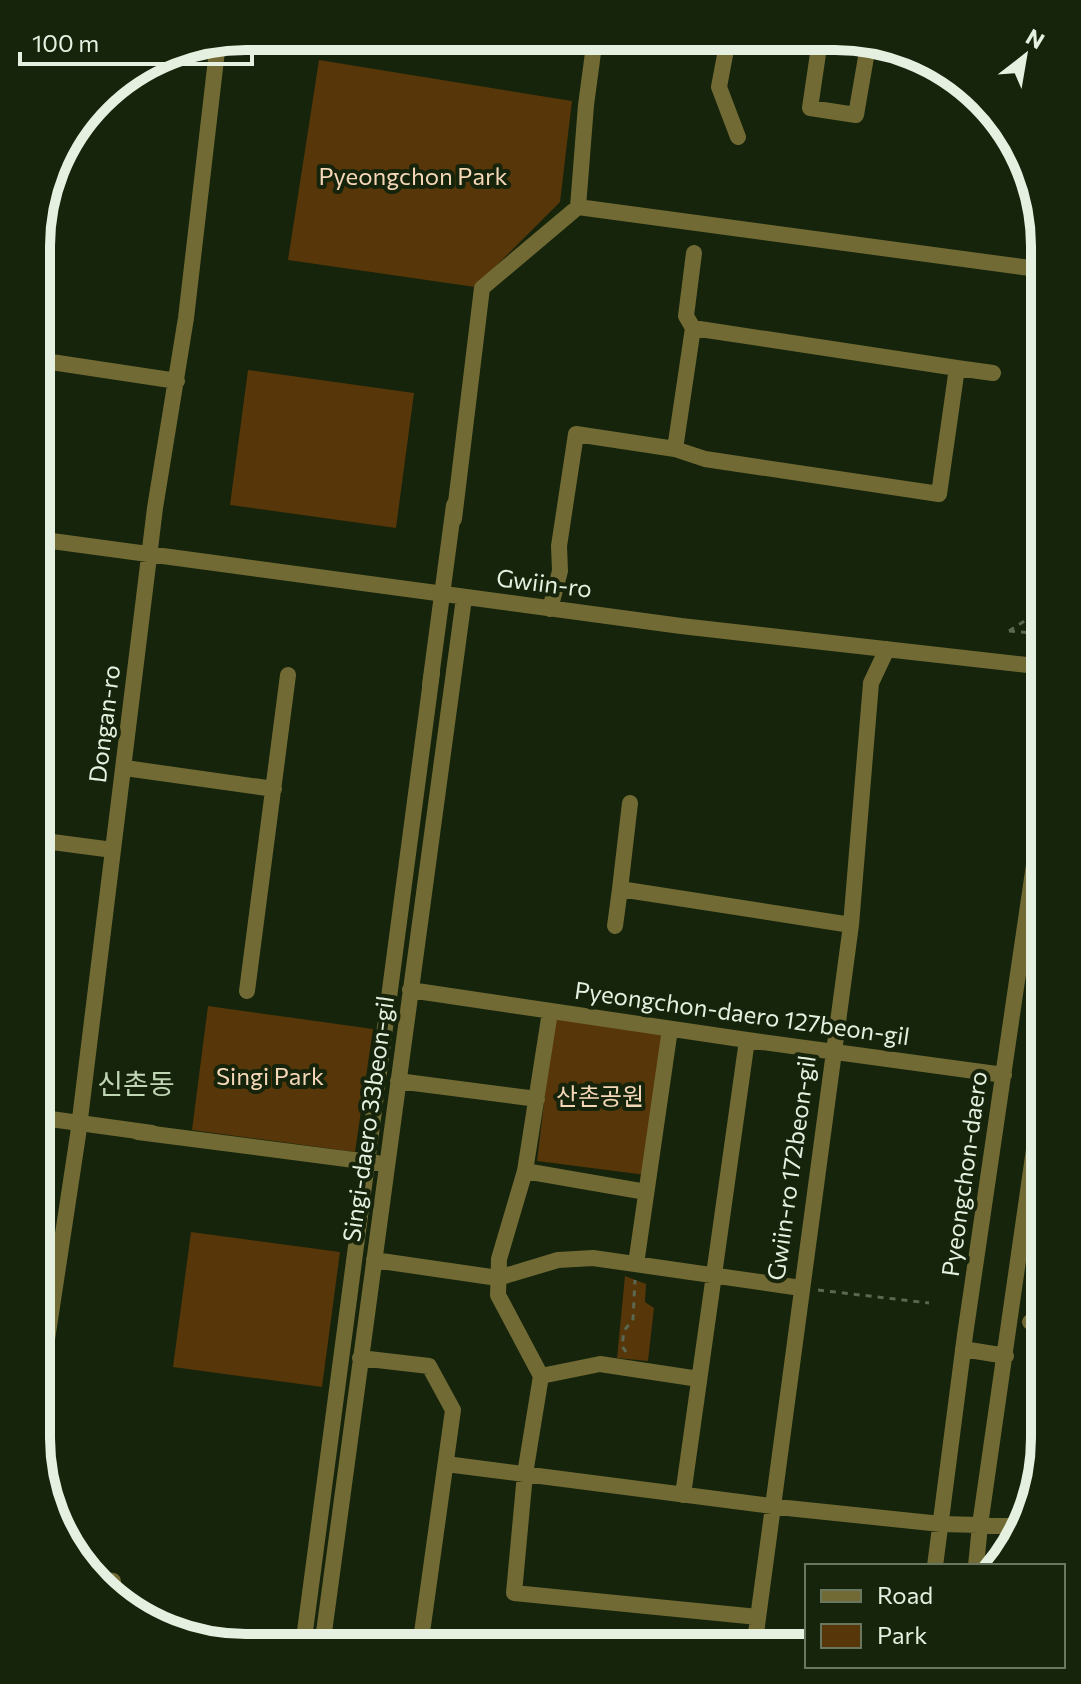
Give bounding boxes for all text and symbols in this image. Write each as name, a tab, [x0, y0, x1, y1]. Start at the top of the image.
scale bar	[20, 16, 252, 66]
north arrow	[985, 16, 1065, 96]
text: N	[1022, 23, 1050, 54]
text: 100 m	[32, 28, 99, 57]
park label: Pyeongchon Park	[318, 161, 508, 190]
street label: Gwiin-ro	[495, 562, 594, 603]
street label: Dongan-ro	[82, 663, 125, 784]
street label: Pyeongchon-daero 127beon-gil	[573, 975, 912, 1050]
street label: Singi-daero 33beon-gil	[336, 994, 399, 1244]
street label: Gwiin-ro 172beon-gil	[760, 1053, 821, 1282]
park label: Singi Park	[216, 1061, 324, 1090]
district label: 신촌동	[97, 1066, 175, 1100]
street label: Pyeongchon-daero	[935, 1069, 992, 1278]
park label: 산촌공원	[556, 1081, 644, 1110]
legend	[805, 1564, 1065, 1668]
text: Road	[877, 1580, 933, 1609]
text: Park	[877, 1620, 927, 1649]

